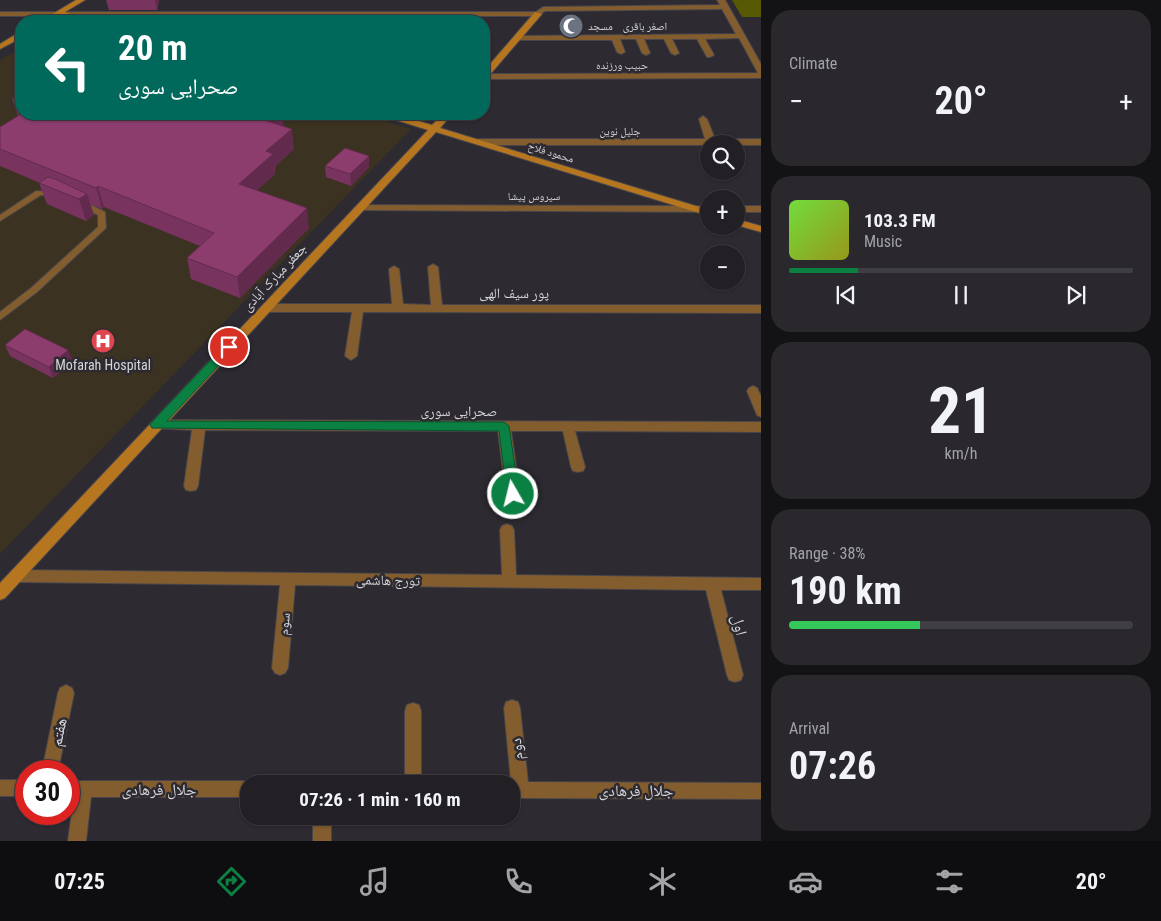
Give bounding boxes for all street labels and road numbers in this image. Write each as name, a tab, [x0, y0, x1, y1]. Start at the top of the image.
street label: اصغر باقری	[623, 20, 667, 33]
street label: حبیب ورزنده	[596, 59, 648, 72]
street label: جلیل نوین	[599, 125, 641, 138]
street label: محمود فلاح	[526, 139, 575, 166]
street label: سیروس پیشا	[508, 190, 560, 203]
street label: جعفر مبارک آبادی	[239, 240, 310, 315]
street label: پور سیف الهی	[479, 285, 549, 302]
street label: صحرایی سوری	[421, 403, 497, 420]
street label: تورج هاشمی	[356, 571, 420, 591]
street label: سوم	[275, 612, 295, 636]
street label: اول	[727, 613, 751, 638]
street label: هفتم	[46, 716, 72, 748]
street label: دوم	[506, 737, 528, 761]
street label: جلال فرهادی	[121, 780, 197, 800]
street label: جلال فرهادی	[598, 781, 674, 801]

